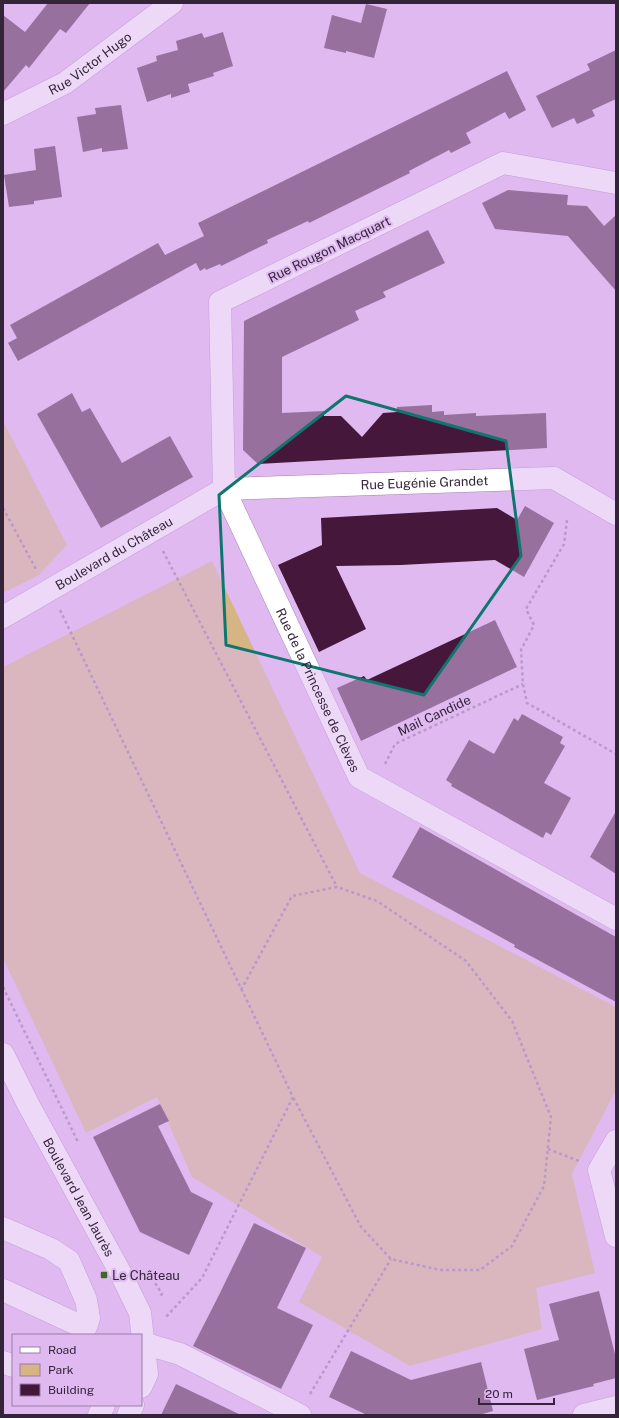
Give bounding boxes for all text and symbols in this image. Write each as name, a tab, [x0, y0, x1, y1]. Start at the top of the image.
street label: Rue Victor Hugo	[46, 29, 135, 98]
street label: Rue Rougon Macquart	[266, 213, 393, 286]
street label: Rue Eugénie Grandet	[360, 473, 489, 492]
street label: Boulevard du Château	[53, 514, 175, 593]
street label: Rue de la Princesse de Clèves	[273, 606, 363, 775]
street label: Mail Candide	[395, 692, 473, 739]
street label: Boulevard Jean Jaurès	[40, 1135, 117, 1259]
place label: Le Château	[112, 1268, 180, 1283]
marker: Le Château	[99, 1270, 109, 1280]
legend	[12, 1334, 142, 1406]
text: Road	[48, 1343, 76, 1357]
text: Park	[48, 1363, 74, 1377]
scale bar	[479, 1380, 554, 1406]
text: Building	[48, 1383, 94, 1397]
text: 20 m	[485, 1387, 513, 1401]

